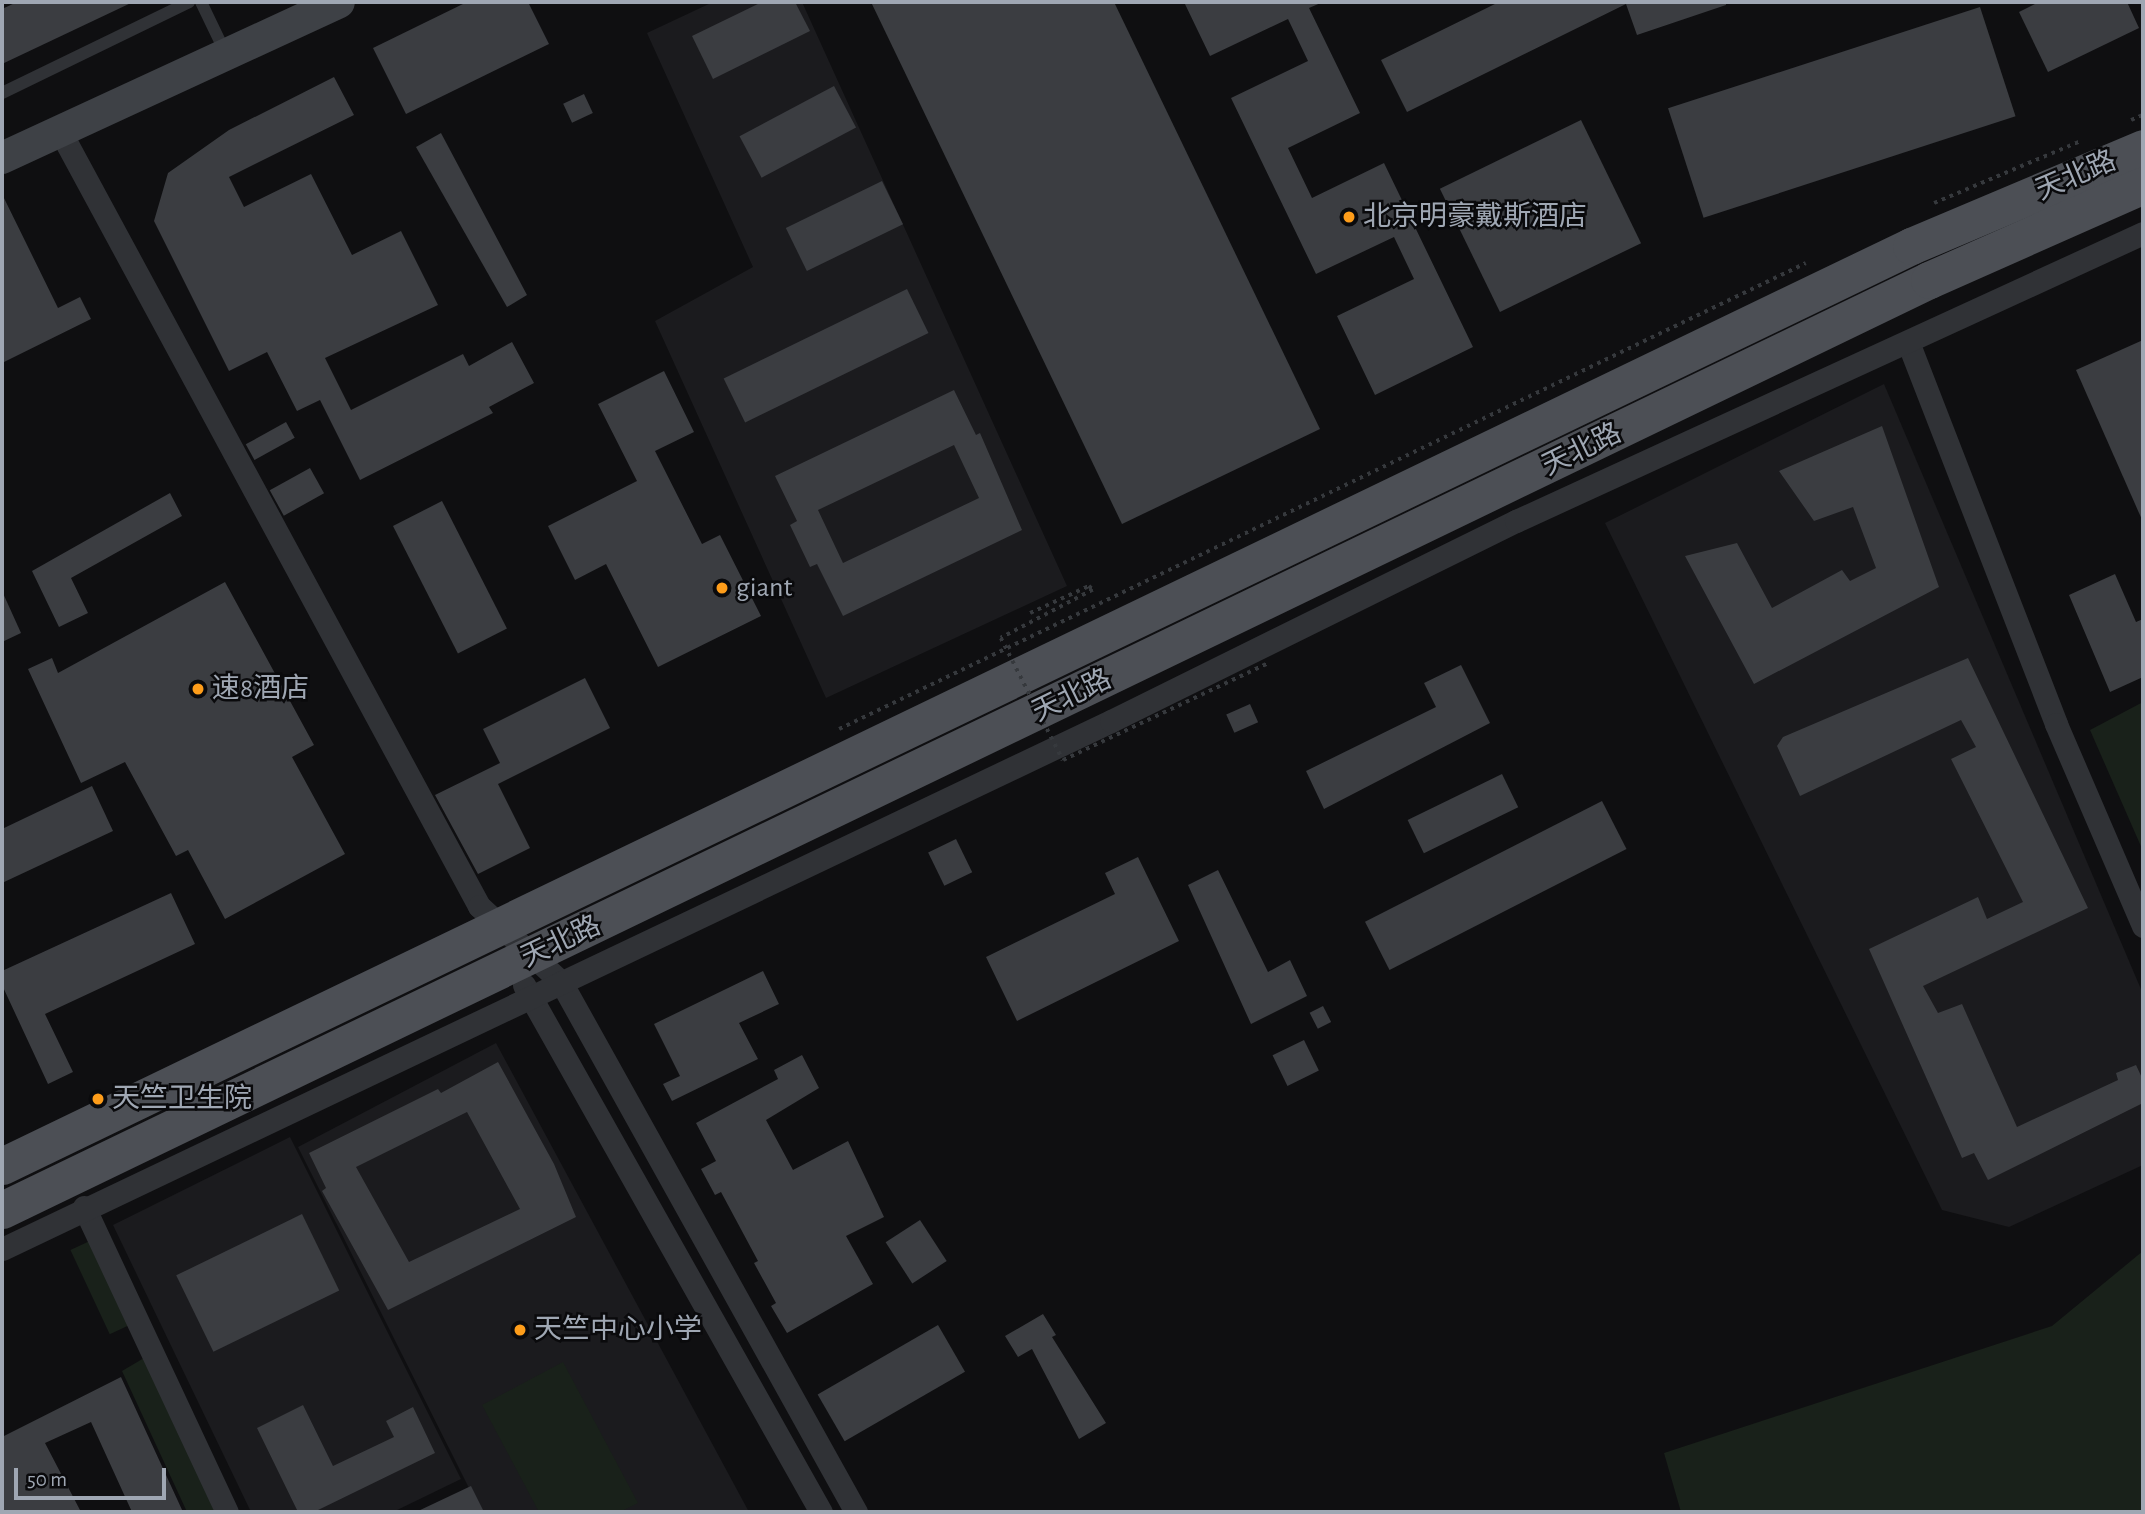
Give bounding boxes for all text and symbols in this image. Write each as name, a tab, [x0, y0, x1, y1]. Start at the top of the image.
street label: 天北路	[2031, 144, 2121, 208]
place label: 北京明豪戴斯酒店	[1363, 200, 1587, 234]
marker: 北京明豪戴斯酒店	[1341, 209, 1357, 225]
street label: 天北路	[1537, 416, 1627, 484]
place label: giant	[736, 571, 792, 605]
marker: giant	[714, 580, 730, 596]
street label: 天北路	[1027, 662, 1117, 730]
place label: 速8酒店	[212, 672, 309, 706]
marker: 速8酒店	[190, 681, 206, 697]
street label: 天北路	[516, 909, 606, 975]
place label: 天竺卫生院	[112, 1082, 252, 1116]
marker: 天竺卫生院	[90, 1091, 106, 1107]
place label: 天竺中心小学	[534, 1313, 702, 1347]
marker: 天竺中心小学	[512, 1322, 528, 1338]
scale bar	[18, 1454, 170, 1498]
text: 50 m	[27, 1469, 67, 1490]

